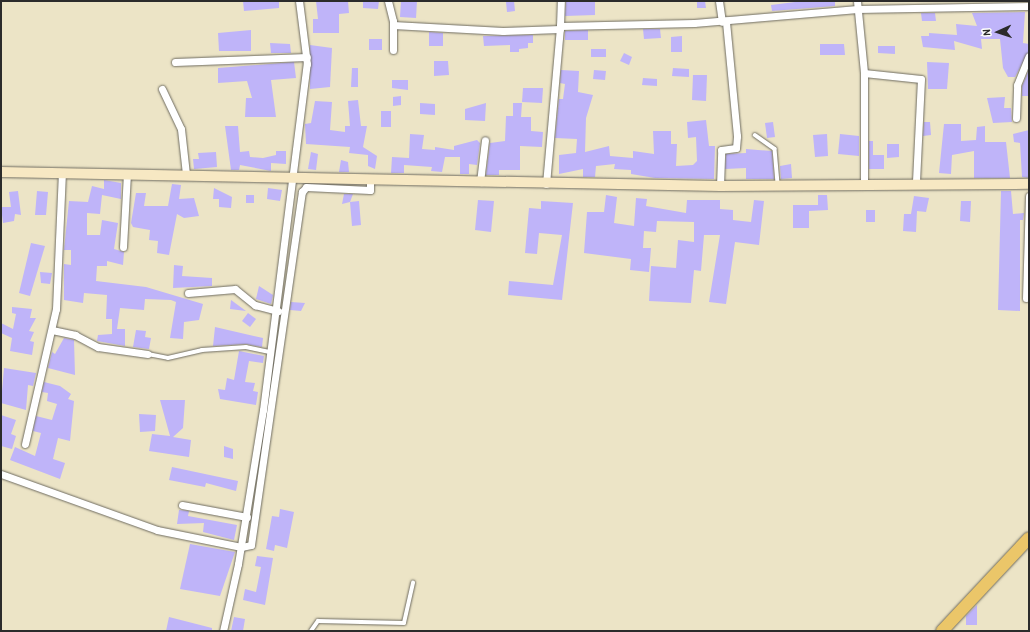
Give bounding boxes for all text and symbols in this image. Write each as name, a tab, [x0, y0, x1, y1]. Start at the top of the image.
north arrow	[978, 12, 1018, 52]
text: N	[979, 29, 993, 36]

